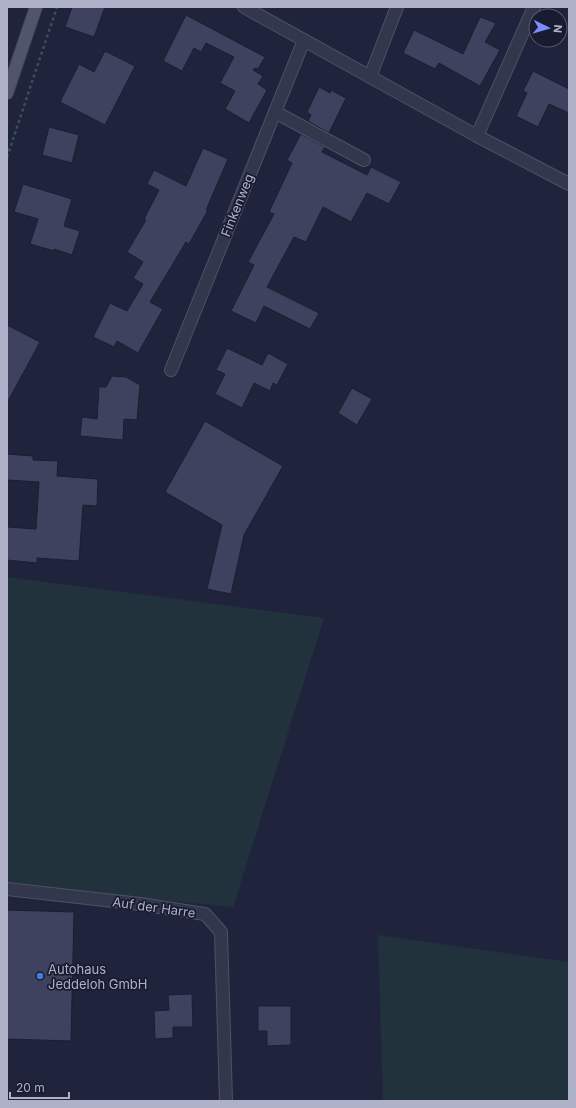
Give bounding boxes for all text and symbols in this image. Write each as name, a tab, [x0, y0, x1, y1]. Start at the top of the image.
north arrow	[528, 8, 568, 48]
text: N	[551, 24, 565, 34]
street label: Finkenweg	[217, 171, 257, 239]
street label: Auf der Harre	[112, 893, 196, 921]
place label: Autohaus Jeddeloh GmbH	[48, 961, 148, 992]
marker: Autohaus Jeddeloh GmbH	[35, 971, 45, 981]
scale bar	[10, 1074, 69, 1100]
text: 20 m	[16, 1080, 45, 1095]

